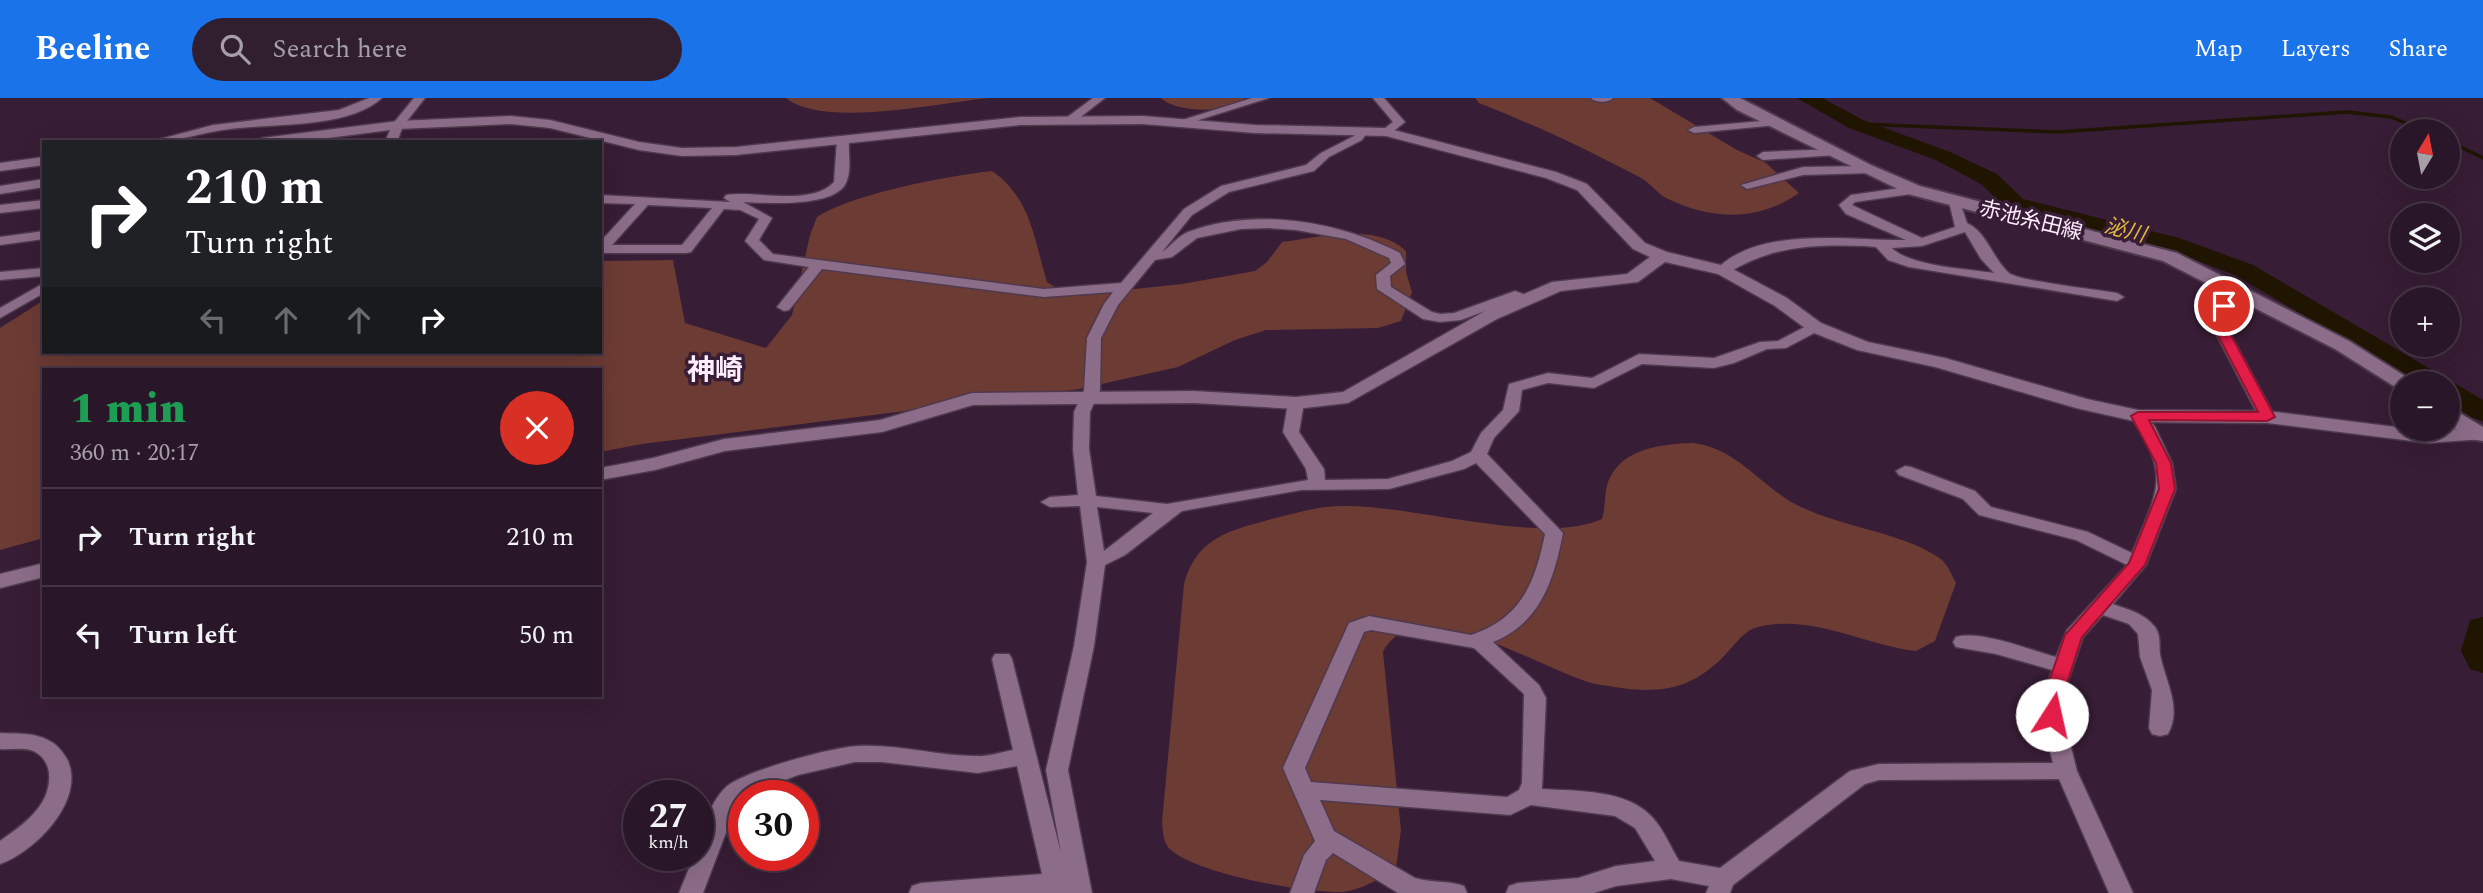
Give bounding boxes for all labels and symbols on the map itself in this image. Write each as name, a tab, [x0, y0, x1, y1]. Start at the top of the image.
north arrow	[2390, 119, 2460, 189]
street label: 赤池糸田線	[1976, 193, 2086, 249]
water label: 泌川	[2101, 210, 2151, 252]
pin	[2194, 276, 2254, 336]
district label: 神崎	[687, 349, 743, 392]
position arrow	[2015, 678, 2089, 752]
speed limit sign: 30	[728, 780, 819, 871]

